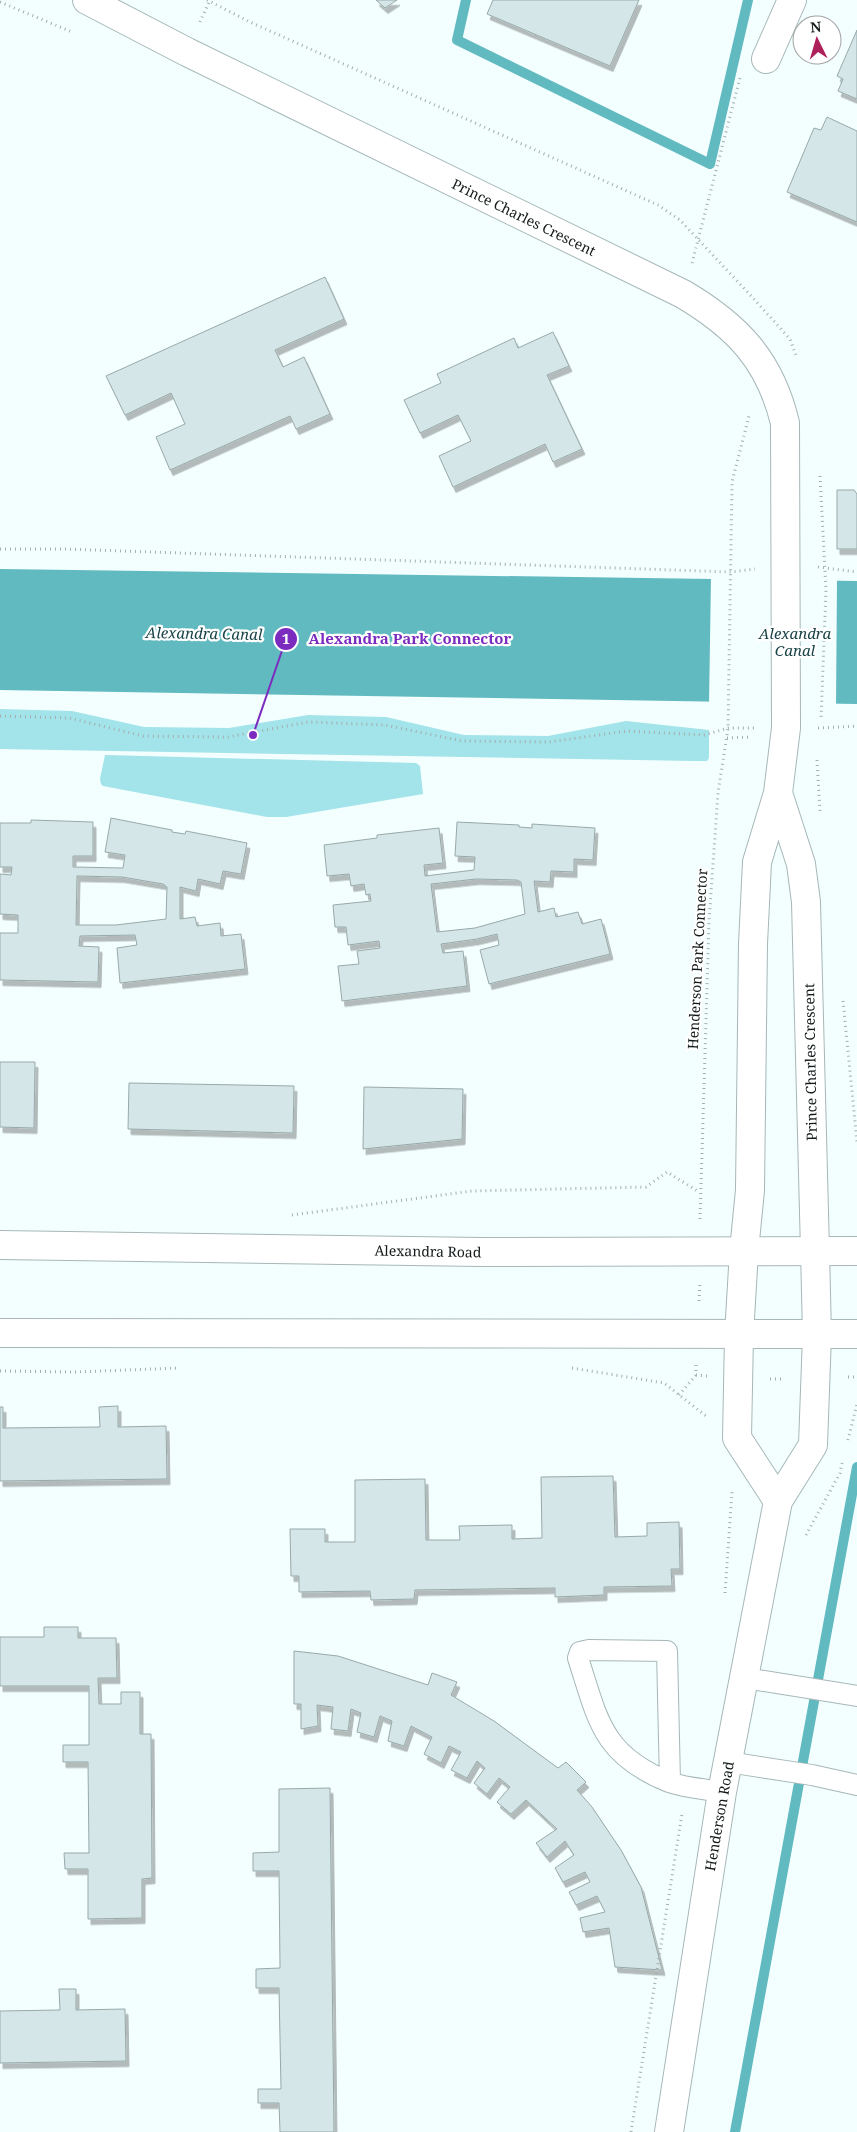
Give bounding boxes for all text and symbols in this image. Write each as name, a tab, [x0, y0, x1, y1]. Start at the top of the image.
north arrow	[792, 15, 842, 65]
text: N	[809, 17, 822, 36]
street label: Prince Charles Crescent	[449, 174, 599, 260]
water label: Alexandra Canal	[144, 622, 263, 644]
water label: Alexandra Canal	[758, 623, 832, 660]
callout: Alexandra Park Connector	[274, 624, 522, 654]
text: 1	[282, 628, 290, 648]
text: Alexandra Park Connector	[309, 628, 512, 648]
street label: Henderson Park Connector	[683, 868, 711, 1050]
street label: Prince Charles Crescent	[799, 983, 821, 1141]
street label: Alexandra Road	[374, 1241, 482, 1261]
street label: Henderson Road	[700, 1759, 738, 1872]

